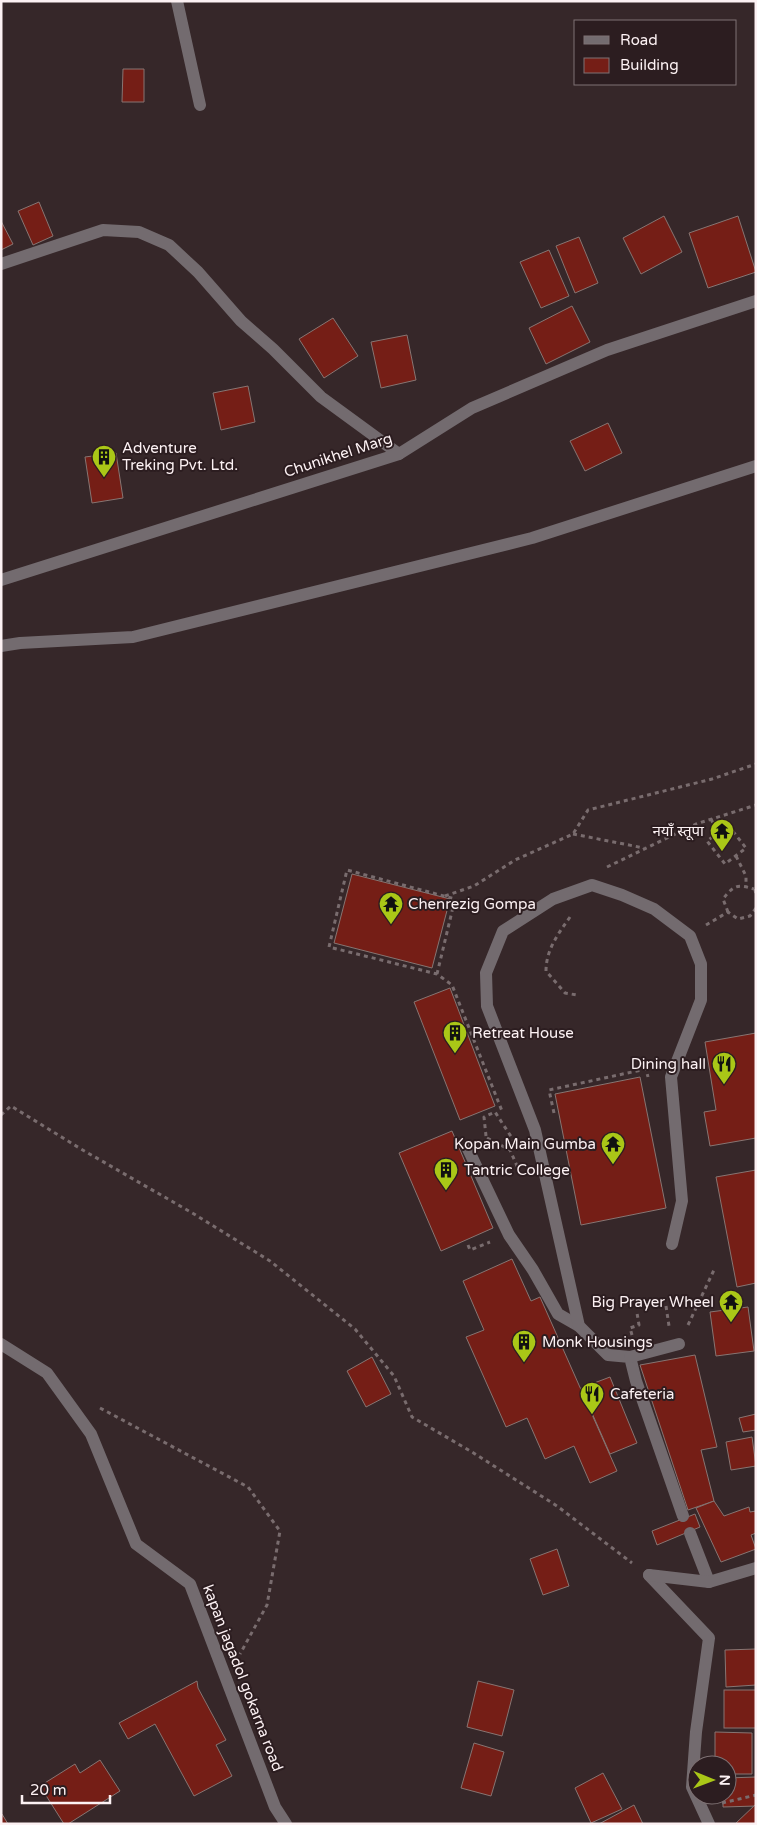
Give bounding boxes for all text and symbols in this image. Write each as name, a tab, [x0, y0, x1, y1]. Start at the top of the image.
legend	[574, 20, 737, 85]
text: Road	[620, 31, 658, 49]
text: Building	[620, 56, 679, 74]
street label: Chunikhel Marg	[282, 429, 394, 481]
place label: Adventure Treking Pvt. Ltd.	[122, 439, 238, 474]
building icon: Adventure Treking Pvt. Ltd.	[91, 444, 117, 478]
temple icon: नयाँ स्तूपा	[709, 818, 735, 852]
place label: नयाँ स्तूपा	[652, 822, 705, 841]
temple icon: Chenrezig Gompa	[378, 891, 404, 925]
place label: Chenrezig Gompa	[408, 895, 536, 913]
building icon: Retreat House	[442, 1020, 468, 1054]
place label: Retreat House	[472, 1024, 574, 1042]
restaurant icon: Dining hall	[711, 1051, 737, 1085]
place label: Dining hall	[631, 1055, 706, 1073]
temple icon: Kopan Main Gumba	[600, 1131, 626, 1165]
place label: Kopan Main Gumba	[454, 1135, 596, 1153]
building icon: Tantric College	[433, 1157, 459, 1191]
place label: Tantric College	[464, 1161, 570, 1179]
temple icon: Big Prayer Wheel	[718, 1289, 744, 1323]
place label: Big Prayer Wheel	[592, 1293, 714, 1311]
building icon: Monk Housings	[511, 1329, 537, 1363]
place label: Monk Housings	[542, 1333, 653, 1351]
restaurant icon: Cafeteria	[579, 1381, 605, 1415]
place label: Cafeteria	[610, 1385, 674, 1403]
street label: kapan jagadol gokarna road	[199, 1582, 287, 1774]
north arrow	[687, 1755, 737, 1805]
scale bar	[22, 1772, 110, 1804]
text: N	[716, 1774, 733, 1786]
text: 20 m	[30, 1781, 67, 1799]

